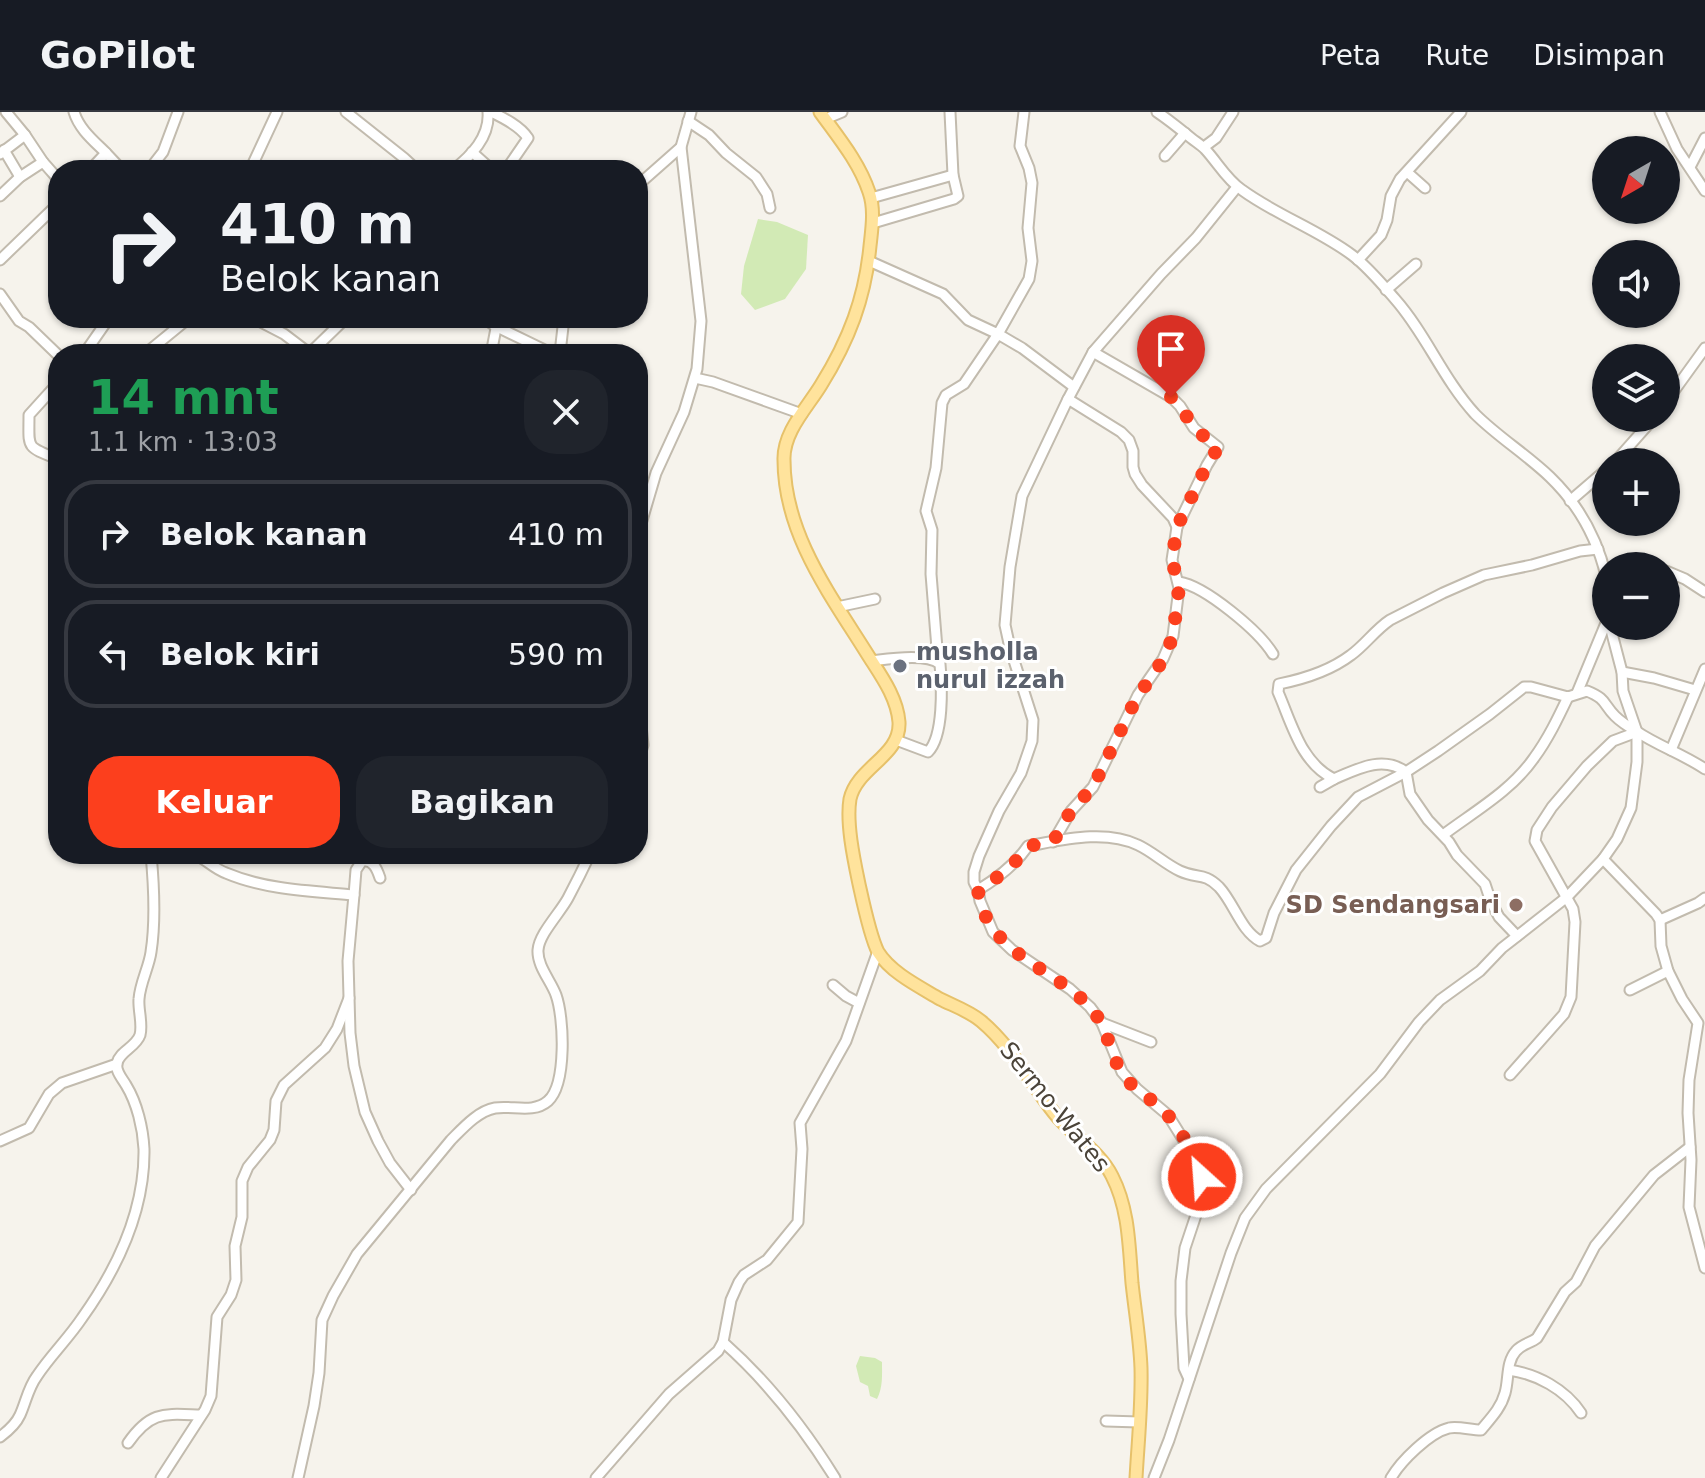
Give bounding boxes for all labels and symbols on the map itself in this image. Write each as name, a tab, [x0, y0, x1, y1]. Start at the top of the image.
north arrow	[1592, 136, 1680, 224]
pin	[1137, 315, 1205, 397]
place label: musholla nurul izzah	[916, 638, 1065, 694]
marker: musholla nurul izzah	[891, 657, 909, 675]
place label: SD Sendangsari	[1286, 891, 1500, 919]
marker: SD Sendangsari	[1507, 896, 1525, 914]
street label: Sermo-Wates	[994, 1036, 1116, 1178]
position arrow	[1160, 1135, 1244, 1219]

